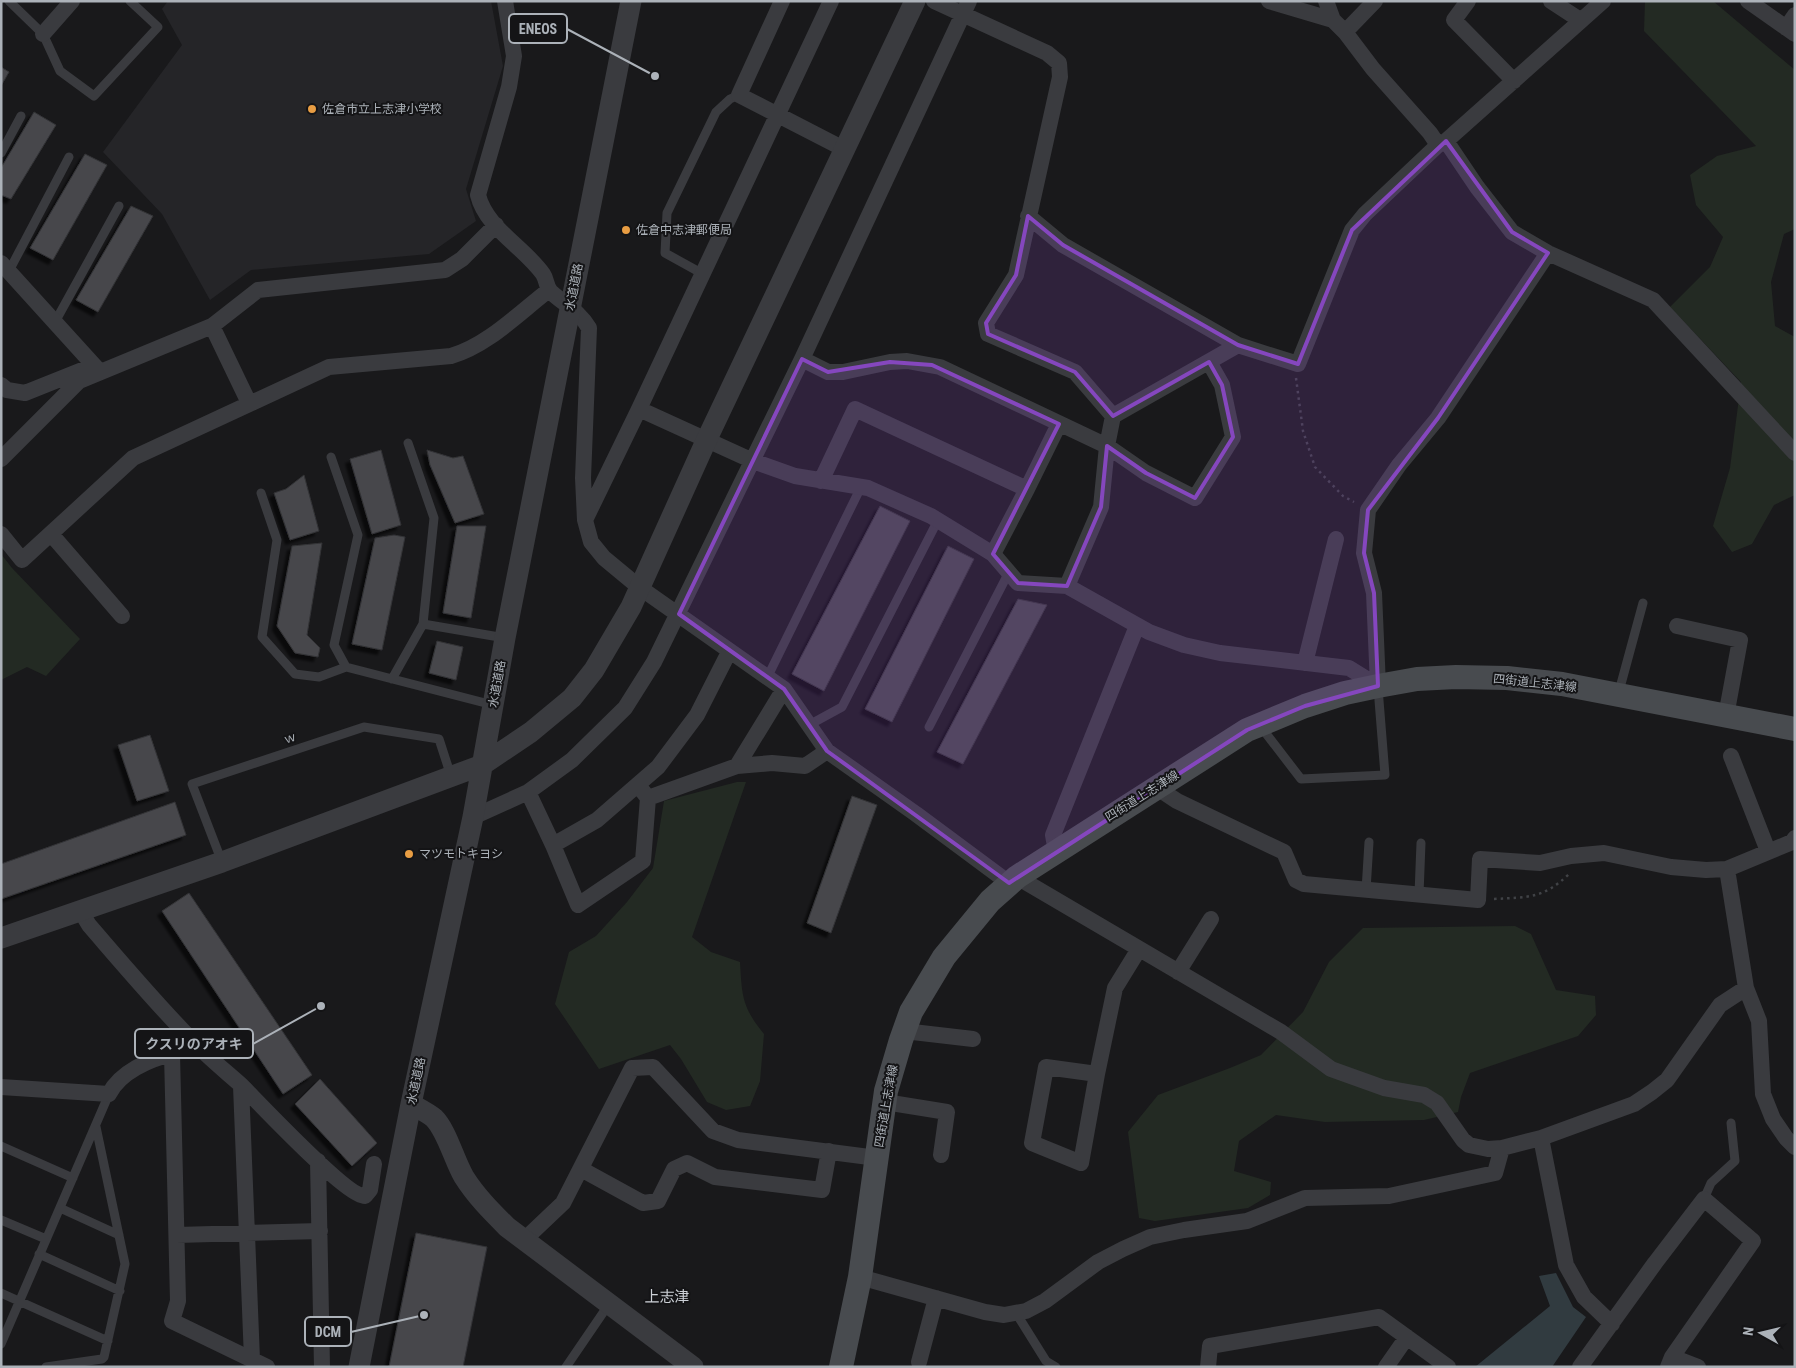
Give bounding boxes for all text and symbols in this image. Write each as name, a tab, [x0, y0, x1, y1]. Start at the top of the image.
callout: ENEOS	[509, 14, 567, 43]
text: ENEOS	[519, 21, 558, 37]
place label: 佐倉市立上志津小学校	[322, 102, 442, 116]
marker: 佐倉市立上志津小学校	[306, 103, 318, 115]
place label: 佐倉中志津郵便局	[636, 223, 732, 237]
marker: 佐倉中志津郵便局	[620, 224, 632, 236]
street label: 水道道路	[563, 262, 585, 312]
street label: 水道道路	[486, 659, 508, 709]
street label: 四街道上志津線	[1492, 672, 1578, 694]
street label: ｗ	[282, 729, 298, 747]
street label: 四街道上志津線	[1103, 768, 1181, 824]
place label: マツモトキヨシ	[419, 847, 503, 861]
marker: マツモトキヨシ	[403, 848, 415, 860]
callout: クスリのアオキ	[135, 1029, 253, 1058]
text: クスリのアオキ	[145, 1036, 243, 1052]
street label: 水道道路	[404, 1056, 428, 1106]
street label: 四街道上志津線	[872, 1063, 900, 1149]
district label: 上志津	[644, 1288, 690, 1306]
north arrow	[1736, 1308, 1786, 1358]
callout: DCM	[305, 1317, 351, 1346]
text: DCM	[315, 1324, 341, 1340]
text: N	[1740, 1326, 1757, 1337]

